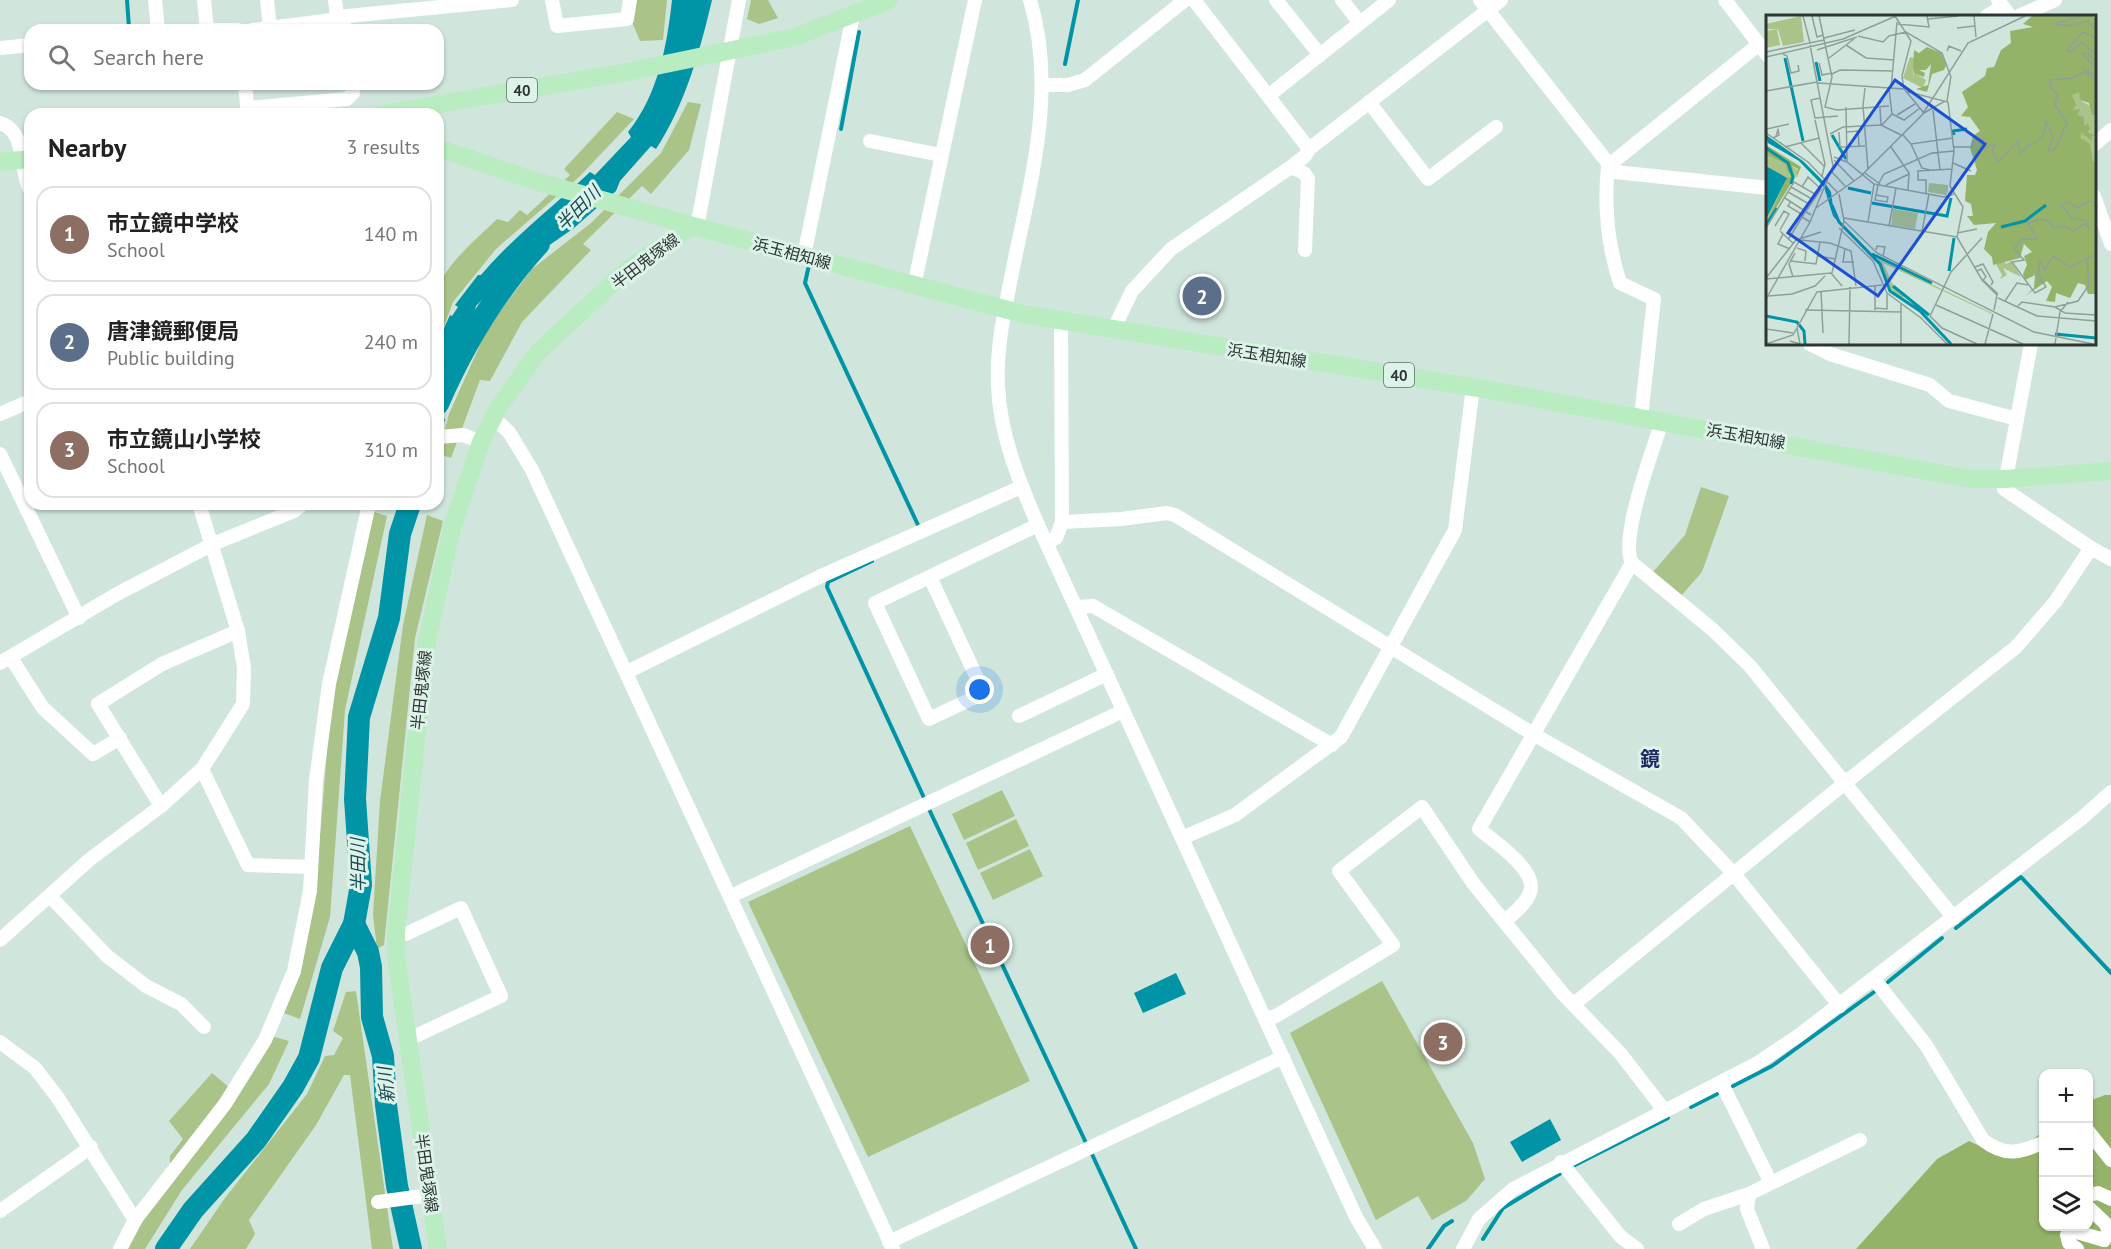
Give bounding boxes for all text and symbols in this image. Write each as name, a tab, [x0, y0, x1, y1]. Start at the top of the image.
inset map	[1766, 15, 2096, 345]
search box	[24, 24, 444, 90]
icon: search	[45, 41, 78, 74]
text: Search here	[93, 43, 204, 71]
road number: 40	[507, 78, 537, 102]
text: Nearby	[48, 131, 126, 164]
text: 3 results	[347, 134, 420, 160]
water label: 半田川	[551, 179, 607, 235]
text: 市立鏡中学校	[107, 209, 239, 237]
text: 1	[64, 221, 75, 247]
text: 140 m	[364, 221, 418, 247]
street label: 半田鬼塚線	[607, 229, 683, 293]
street label: 浜玉相知線	[751, 233, 833, 273]
text: School	[107, 237, 165, 263]
pin: 2	[1182, 274, 1222, 318]
text: 唐津鏡郵便局	[107, 317, 239, 345]
text: 2	[64, 329, 75, 355]
text: 240 m	[364, 329, 418, 355]
street label: 浜玉相知線	[1226, 339, 1308, 371]
text: Public building	[107, 345, 235, 371]
road number: 40	[1384, 363, 1414, 387]
street label: 浜玉相知線	[1705, 419, 1787, 453]
text: 市立鏡山小学校	[107, 425, 261, 453]
text: 3	[64, 437, 75, 463]
text: 310 m	[364, 437, 418, 463]
text: School	[107, 453, 165, 479]
street label: 半田鬼塚線	[407, 649, 435, 731]
your location	[965, 675, 994, 704]
district label: 鏡	[1640, 746, 1660, 772]
water label: 半田川	[346, 836, 370, 892]
pin: 1	[970, 922, 1010, 968]
pin: 3	[1424, 1020, 1462, 1064]
water label: 新川	[372, 1064, 399, 1104]
map controls	[2039, 1069, 2093, 1231]
button: +	[2039, 1069, 2093, 1123]
button: −	[2039, 1123, 2093, 1177]
street label: 半田鬼塚線	[412, 1132, 442, 1214]
button: layers	[2039, 1177, 2093, 1231]

